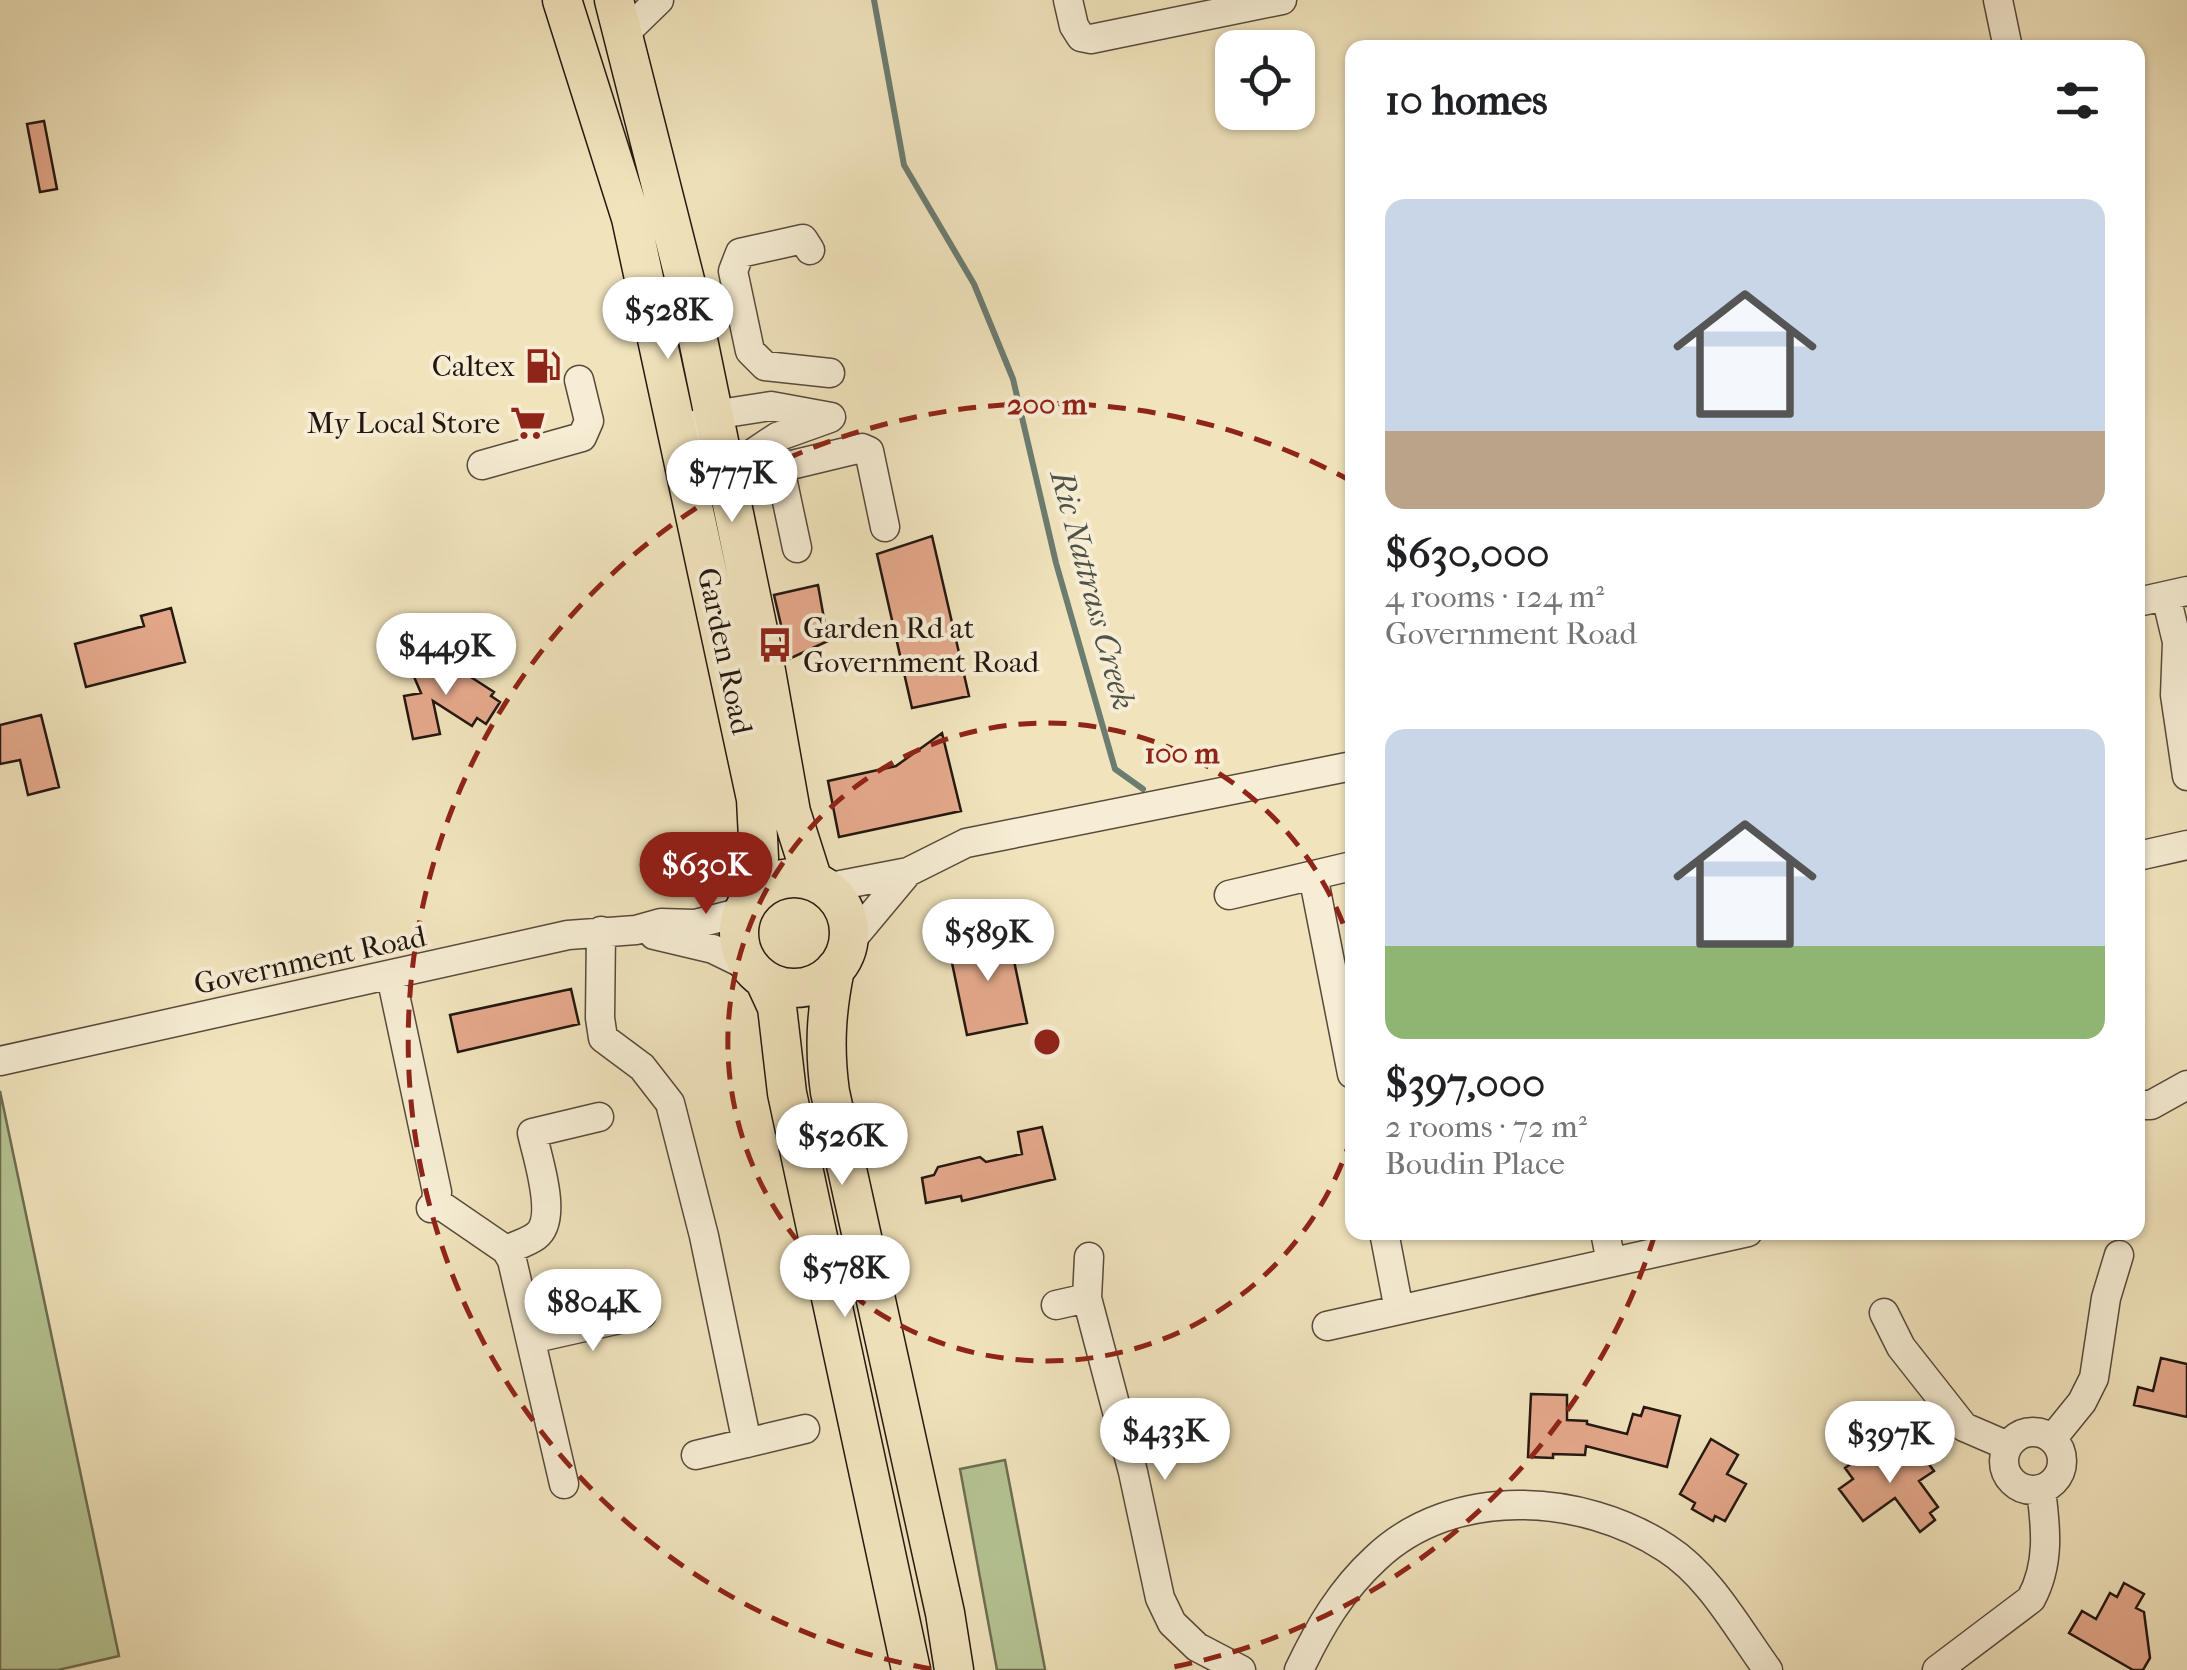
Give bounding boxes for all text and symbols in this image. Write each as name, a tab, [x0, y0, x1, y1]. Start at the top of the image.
map controls	[1215, 30, 1315, 130]
button: locate	[1215, 30, 1315, 130]
icon: filters	[2050, 73, 2105, 128]
text: 10 homes	[1385, 76, 1547, 125]
icon: home	[1655, 264, 1835, 444]
pin: $528K	[598, 277, 738, 362]
text: $528K	[624, 291, 712, 328]
fuel station icon: Caltex	[524, 347, 562, 385]
place label: Caltex	[432, 349, 515, 384]
text: 200 m	[1007, 387, 1088, 422]
supermarket icon: My Local Store	[509, 404, 547, 442]
place label: My Local Store	[307, 406, 500, 441]
pin: $777K	[662, 440, 802, 525]
text: $777K	[688, 454, 776, 491]
water label: Ric Nattrass Creek	[1042, 465, 1142, 714]
text: $630,000	[1385, 529, 1549, 578]
street label: Garden Road	[690, 565, 759, 738]
text: 4 rooms · 124 m²	[1385, 578, 1604, 615]
place label: Garden Rd at Government Road	[803, 611, 1040, 680]
pin: $449K	[376, 613, 516, 698]
text: Government Road	[1385, 615, 1637, 652]
bus stop icon: Garden Rd at Government Road	[756, 626, 794, 664]
text: $449K	[398, 627, 494, 664]
text: 100 m	[1144, 736, 1221, 771]
icon: home	[1655, 794, 1835, 974]
pin: $630K	[636, 832, 776, 917]
text: $630K	[662, 846, 750, 883]
pin: $589K	[918, 899, 1058, 984]
text: $589K	[944, 913, 1032, 950]
street label: Government Road	[191, 919, 430, 1002]
centre of rings	[1029, 1024, 1065, 1060]
text: $397,000	[1385, 1059, 1545, 1108]
pin: $526K	[772, 1103, 912, 1188]
text: 2 rooms · 72 m²	[1385, 1108, 1587, 1145]
text: $526K	[798, 1117, 886, 1154]
text: Boudin Place	[1385, 1145, 1565, 1182]
pin: $578K	[775, 1235, 915, 1320]
text: $578K	[802, 1249, 888, 1286]
pin: $804K	[523, 1269, 663, 1354]
text: $804K	[546, 1283, 640, 1320]
pin: $433K	[1095, 1398, 1235, 1483]
pin: $397K	[1820, 1401, 1960, 1486]
text: $433K	[1122, 1412, 1208, 1449]
text: $397K	[1847, 1415, 1933, 1452]

